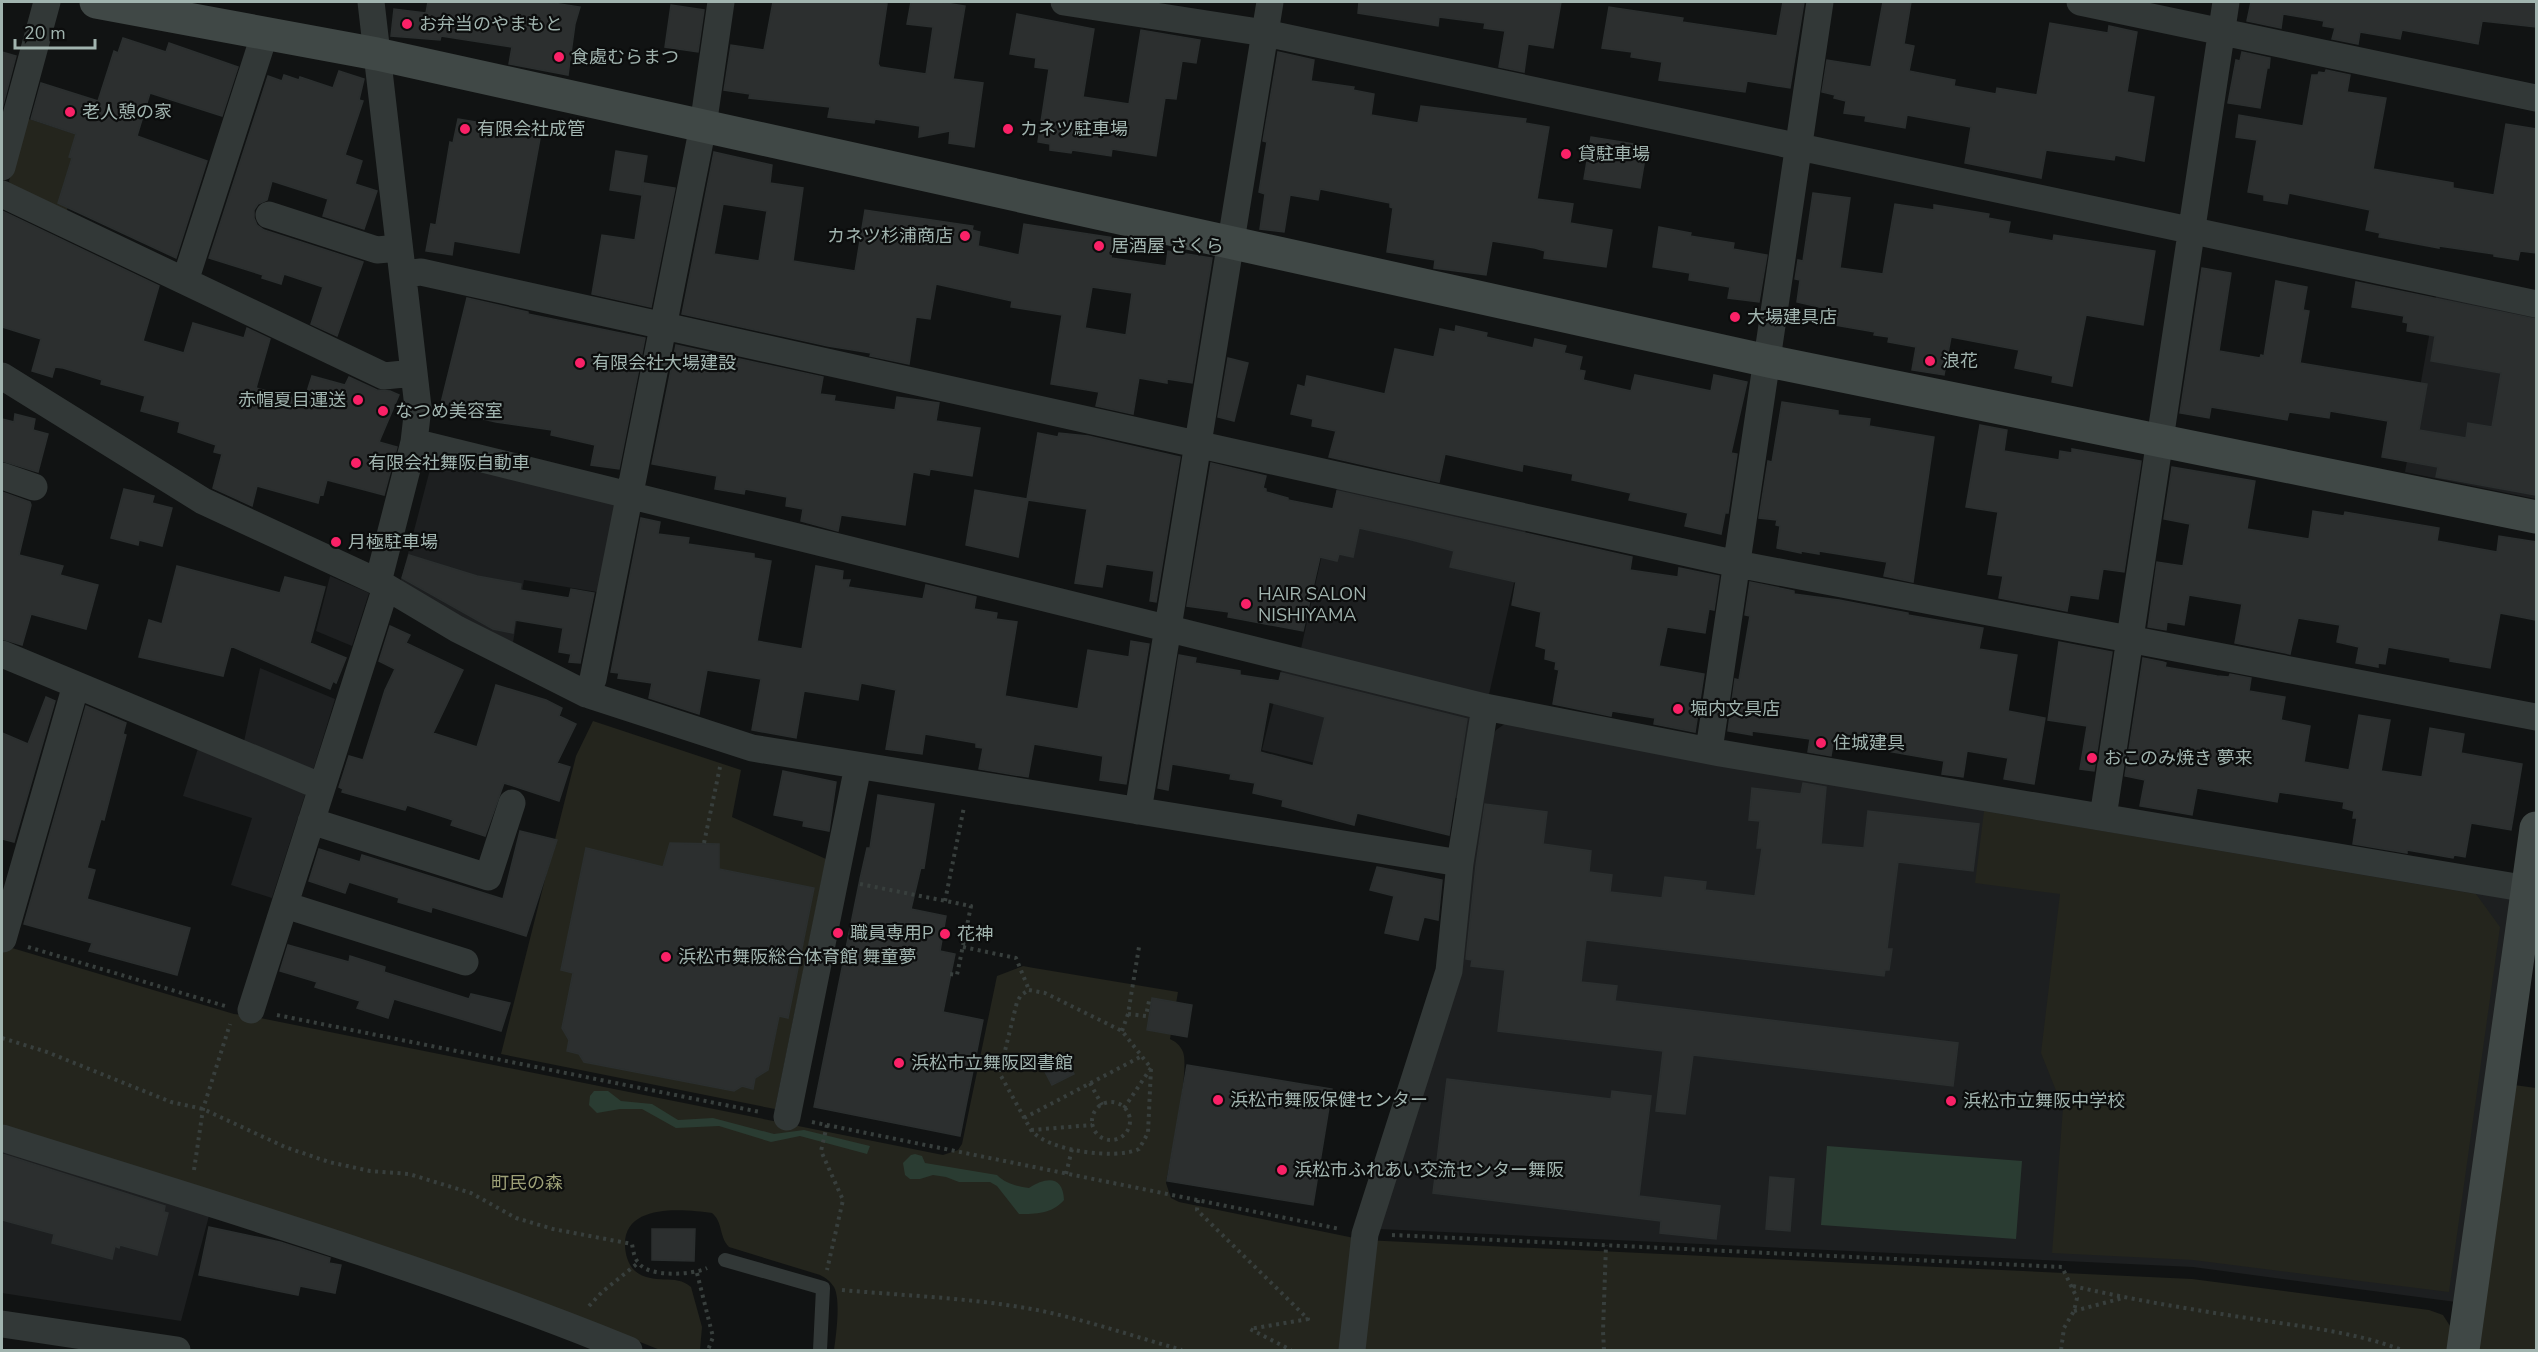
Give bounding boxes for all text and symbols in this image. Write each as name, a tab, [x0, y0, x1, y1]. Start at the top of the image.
scale bar	[15, 12, 94, 50]
place label: お弁当のやまもと	[419, 12, 563, 36]
marker: お弁当のやまもと	[400, 17, 414, 31]
text: 20 m	[24, 21, 66, 45]
place label: 食處むらまつ	[571, 45, 679, 69]
marker: 食處むらまつ	[552, 50, 566, 64]
place label: 老人憩の家	[82, 100, 172, 124]
marker: 老人憩の家	[63, 105, 77, 119]
place label: 有限会社成管	[477, 117, 585, 141]
place label: カネツ駐車場	[1020, 117, 1128, 141]
marker: 有限会社成管	[458, 122, 472, 136]
marker: カネツ駐車場	[1001, 122, 1015, 136]
place label: 貸駐車場	[1578, 142, 1650, 166]
marker: 貸駐車場	[1559, 147, 1573, 161]
place label: カネツ杉浦商店	[827, 224, 953, 248]
marker: カネツ杉浦商店	[958, 229, 972, 243]
place label: 居酒屋 さくら	[1111, 234, 1224, 258]
marker: 居酒屋 さくら	[1092, 239, 1106, 253]
place label: 大場建具店	[1747, 305, 1837, 329]
marker: 大場建具店	[1728, 310, 1742, 324]
place label: 浪花	[1942, 349, 1978, 373]
place label: 有限会社大場建設	[592, 351, 736, 375]
marker: 浪花	[1923, 354, 1937, 368]
marker: 有限会社大場建設	[573, 356, 587, 370]
place label: 赤帽夏目運送	[238, 388, 346, 412]
marker: 赤帽夏目運送	[351, 393, 365, 407]
place label: なつめ美容室	[395, 399, 503, 423]
marker: なつめ美容室	[376, 404, 390, 418]
place label: 有限会社舞阪自動車	[368, 451, 530, 475]
marker: 有限会社舞阪自動車	[349, 456, 363, 470]
place label: 月極駐車場	[348, 530, 438, 554]
marker: 月極駐車場	[329, 535, 343, 549]
place label: HAIR SALON NISHIYAMA	[1258, 582, 1367, 627]
marker: HAIR SALON NISHIYAMA	[1239, 597, 1253, 611]
place label: 堀内文具店	[1690, 697, 1780, 721]
marker: 堀内文具店	[1671, 702, 1685, 716]
place label: 住城建具	[1833, 731, 1905, 755]
marker: 住城建具	[1814, 736, 1828, 750]
place label: おこのみ焼き 夢来	[2104, 746, 2253, 770]
marker: おこのみ焼き 夢来	[2085, 751, 2099, 765]
place label: 職員専用P	[850, 921, 933, 945]
place label: 花神	[957, 922, 993, 946]
marker: 職員専用P	[831, 926, 845, 940]
marker: 花神	[938, 927, 952, 941]
place label: 浜松市舞阪総合体育館 舞童夢	[678, 945, 917, 969]
marker: 浜松市舞阪総合体育館 舞童夢	[659, 950, 673, 964]
place label: 浜松市立舞阪図書館	[911, 1051, 1073, 1075]
marker: 浜松市立舞阪図書館	[892, 1056, 906, 1070]
place label: 浜松市舞阪保健センター	[1230, 1088, 1428, 1112]
place label: 浜松市立舞阪中学校	[1963, 1089, 2125, 1113]
marker: 浜松市舞阪保健センター	[1211, 1093, 1225, 1107]
marker: 浜松市立舞阪中学校	[1944, 1094, 1958, 1108]
place label: 浜松市ふれあい交流センター舞阪	[1294, 1158, 1564, 1182]
marker: 浜松市ふれあい交流センター舞阪	[1275, 1163, 1289, 1177]
park label: 町民の森	[491, 1171, 563, 1195]

